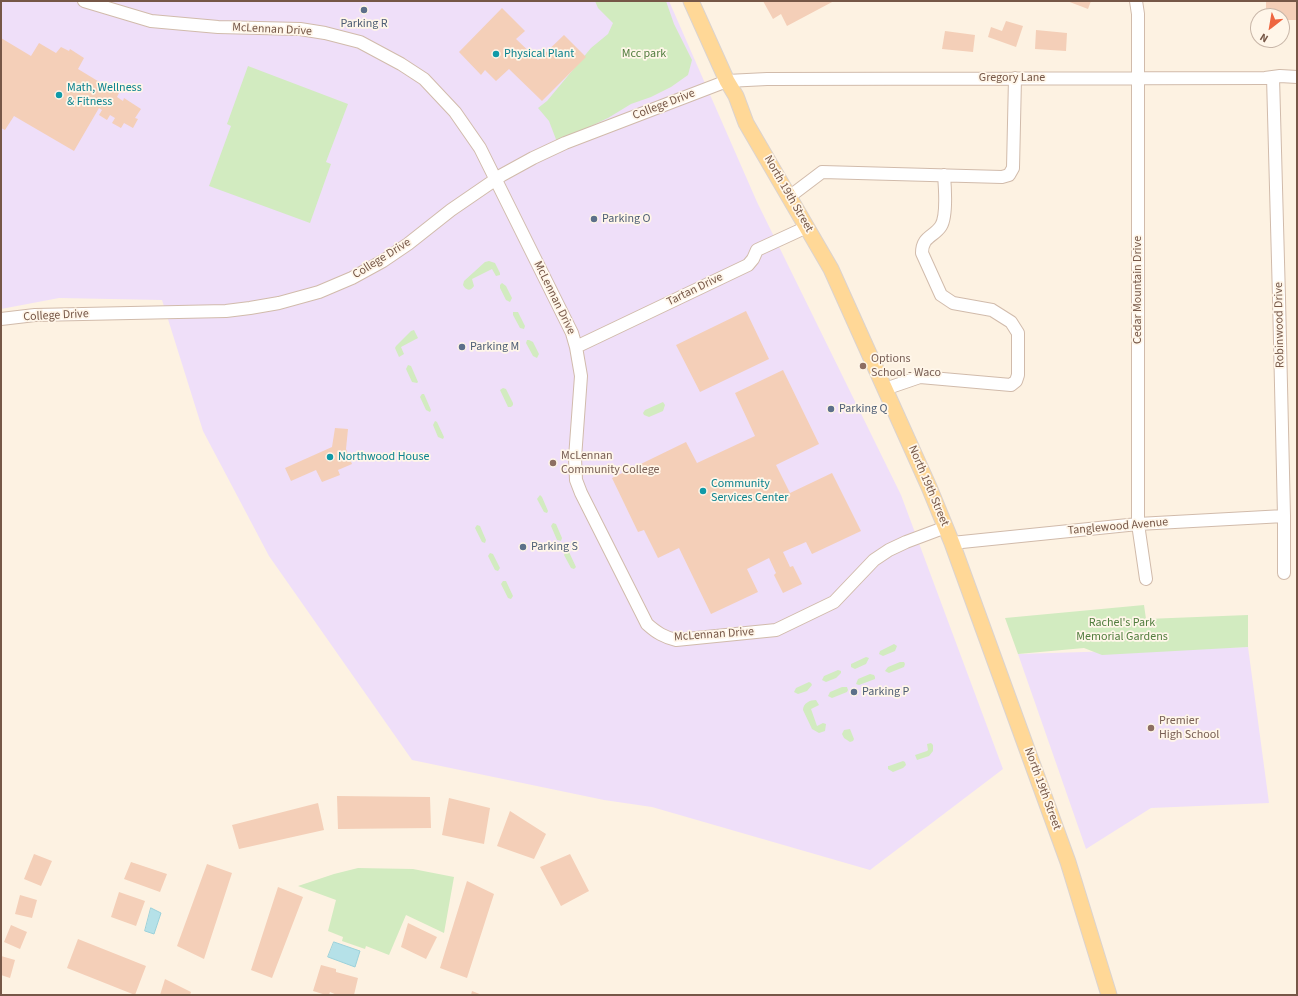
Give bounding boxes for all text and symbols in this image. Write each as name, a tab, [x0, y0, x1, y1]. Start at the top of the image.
marker: Parking R	[359, 5, 369, 15]
north arrow	[1250, 8, 1290, 48]
place label: Parking R	[340, 17, 388, 31]
street label: McLennan Drive	[232, 21, 312, 39]
text: N	[1257, 30, 1271, 46]
place label: Physical Plant	[504, 47, 574, 61]
park label: Mcc park	[622, 47, 666, 61]
marker: Physical Plant	[491, 49, 501, 59]
street label: Gregory Lane	[979, 71, 1045, 85]
place label: Math, Wellness & Fitness	[67, 81, 142, 109]
street label: College Drive	[631, 87, 697, 123]
marker: Math, Wellness & Fitness	[54, 90, 64, 100]
street label: North 19th Street	[760, 153, 816, 235]
place label: Parking O	[602, 212, 650, 226]
marker: Parking O	[589, 214, 599, 224]
street label: College Drive	[350, 236, 414, 282]
street label: Cedar Mountain Drive	[1131, 236, 1145, 344]
street label: McLennan Drive	[530, 259, 578, 337]
street label: Tartan Drive	[665, 270, 725, 310]
street label: Robinwood Drive	[1272, 282, 1288, 368]
street label: College Drive	[23, 307, 89, 325]
place label: Parking M	[470, 340, 519, 354]
marker: Parking M	[457, 342, 467, 352]
place label: Options School - Waco	[871, 352, 941, 380]
marker: Options School - Waco	[858, 361, 868, 371]
place label: Parking Q	[839, 402, 887, 416]
marker: Parking Q	[826, 404, 836, 414]
street label: North 19th Street	[904, 443, 952, 529]
place label: McLennan Community College	[561, 449, 659, 477]
place label: Northwood House	[338, 450, 430, 464]
marker: Northwood House	[325, 452, 335, 462]
marker: McLennan Community College	[548, 458, 558, 468]
place label: Community Services Center	[711, 477, 788, 505]
marker: Community Services Center	[698, 486, 708, 496]
street label: Tanglewood Avenue	[1067, 515, 1169, 539]
place label: Parking S	[531, 540, 578, 554]
marker: Parking S	[518, 542, 528, 552]
park label: Rachel's Park Memorial Gardens	[1076, 616, 1168, 644]
street label: McLennan Drive	[674, 625, 754, 645]
place label: Parking P	[862, 685, 909, 699]
marker: Parking P	[849, 687, 859, 697]
place label: Premier High School	[1159, 714, 1219, 742]
marker: Premier High School	[1146, 723, 1156, 733]
street label: North 19th Street	[1020, 746, 1064, 832]

